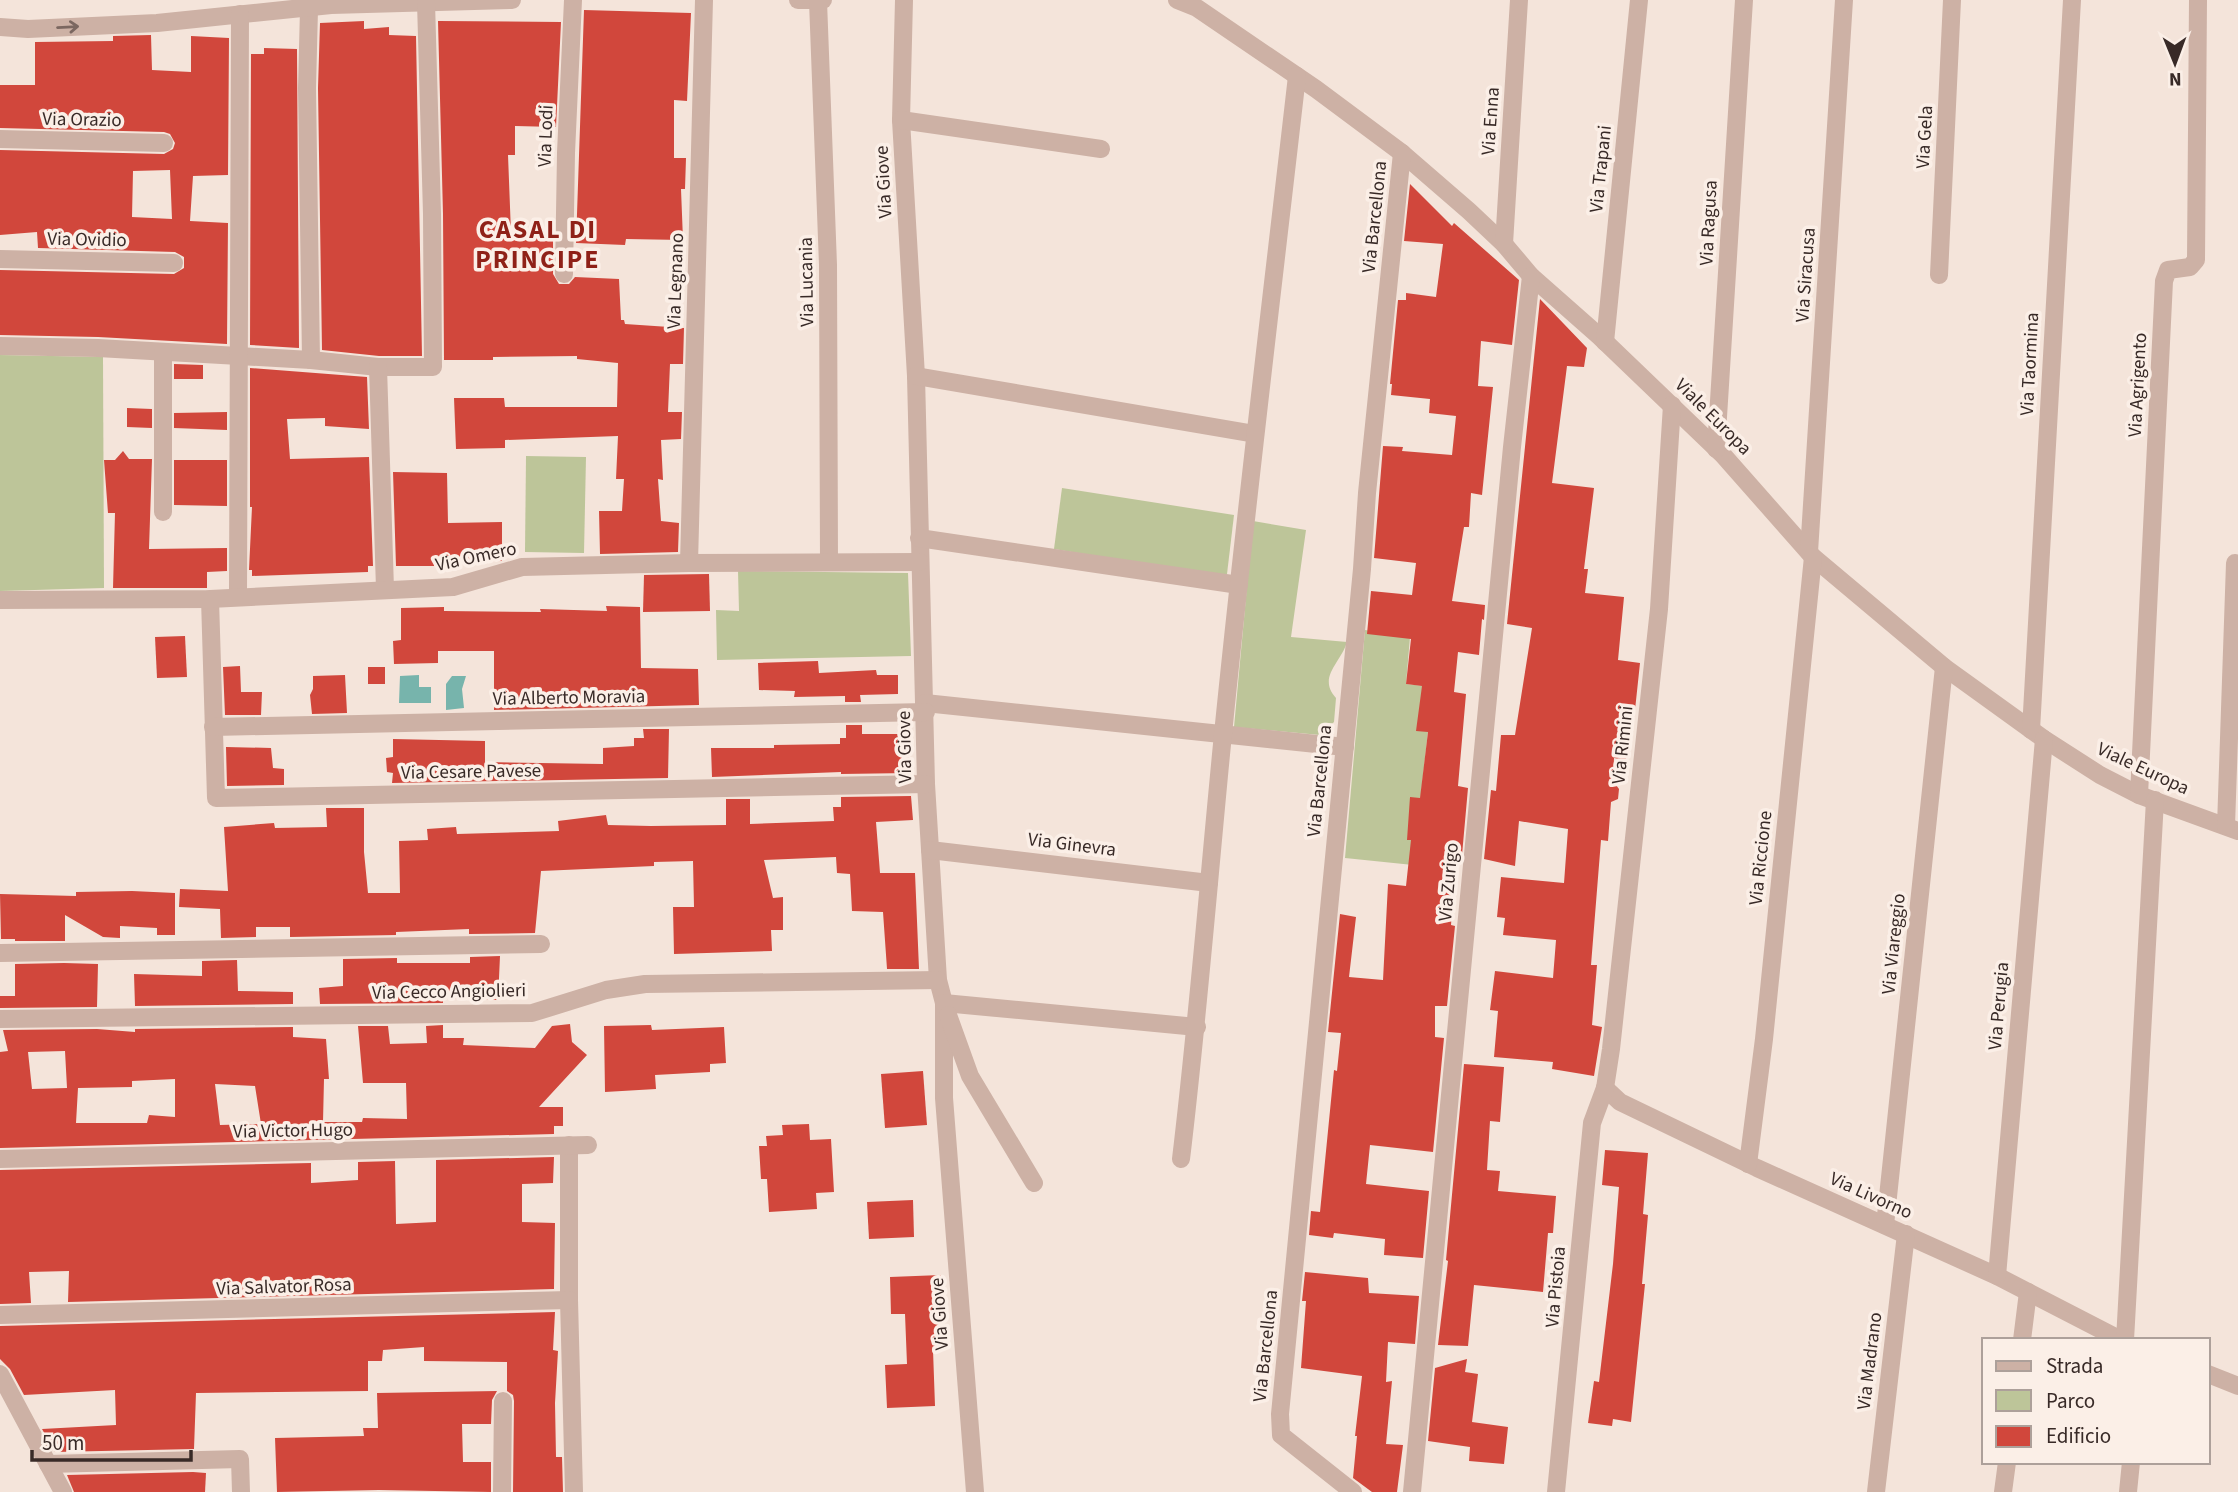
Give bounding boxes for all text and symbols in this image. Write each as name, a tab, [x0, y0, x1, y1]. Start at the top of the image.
one-way arrow	[56, 20, 79, 33]
north arrow	[2140, 28, 2210, 98]
text: N	[2169, 65, 2182, 92]
street label: Via Enna	[1475, 86, 1507, 156]
street label: Via Lodi	[531, 104, 561, 168]
street label: Via Gela	[1910, 105, 1940, 169]
street label: Via Orazio	[42, 106, 122, 134]
street label: Via Trapani	[1583, 124, 1619, 214]
street label: Via Giove	[869, 145, 899, 219]
street label: Via Barcellona	[1356, 160, 1394, 274]
street label: Via Ragusa	[1693, 180, 1725, 266]
district label: CASAL DI PRINCIPE	[475, 211, 601, 278]
street label: Via Ovidio	[47, 226, 127, 254]
street label: Via Siracusa	[1789, 227, 1823, 323]
street label: Via Legnano	[661, 232, 691, 330]
street label: Via Lucania	[793, 237, 821, 327]
street label: Via Taormina	[2014, 312, 2046, 416]
street label: Via Agrigento	[2122, 332, 2154, 438]
street label: Viale Europa	[1668, 372, 1758, 462]
street label: Via Omero	[433, 535, 519, 579]
street label: Via Alberto Moravia	[492, 683, 646, 713]
street label: Via Rimini	[1605, 704, 1641, 786]
street label: Via Giove	[891, 710, 919, 784]
street label: Via Barcellona	[1301, 724, 1339, 838]
street label: Viale Europa	[2092, 736, 2194, 802]
street label: Via Cesare Pavese	[401, 757, 541, 787]
street label: Via Riccione	[1743, 809, 1779, 907]
street label: Via Ginevra	[1026, 826, 1118, 864]
street label: Via Zurigo	[1432, 842, 1466, 922]
street label: Via Viareggio	[1875, 892, 1913, 996]
street label: Via Perugia	[1982, 961, 2016, 1051]
street label: Via Cecco Angiolieri	[372, 977, 526, 1007]
street label: Via Victor Hugo	[233, 1116, 353, 1146]
street label: Via Livorno	[1825, 1166, 1917, 1226]
street label: Via Pistoia	[1539, 1245, 1573, 1329]
street label: Via Salvator Rosa	[216, 1271, 352, 1303]
street label: Via Giove	[924, 1277, 956, 1351]
street label: Via Barcellona	[1247, 1289, 1285, 1403]
street label: Via Madrano	[1851, 1311, 1889, 1411]
legend	[1982, 1338, 2210, 1464]
text: Strada	[2046, 1351, 2103, 1381]
text: Parco	[2046, 1386, 2095, 1416]
scale bar	[32, 1418, 191, 1462]
text: Edificio	[2046, 1421, 2111, 1451]
text: 50 m	[42, 1428, 84, 1458]

